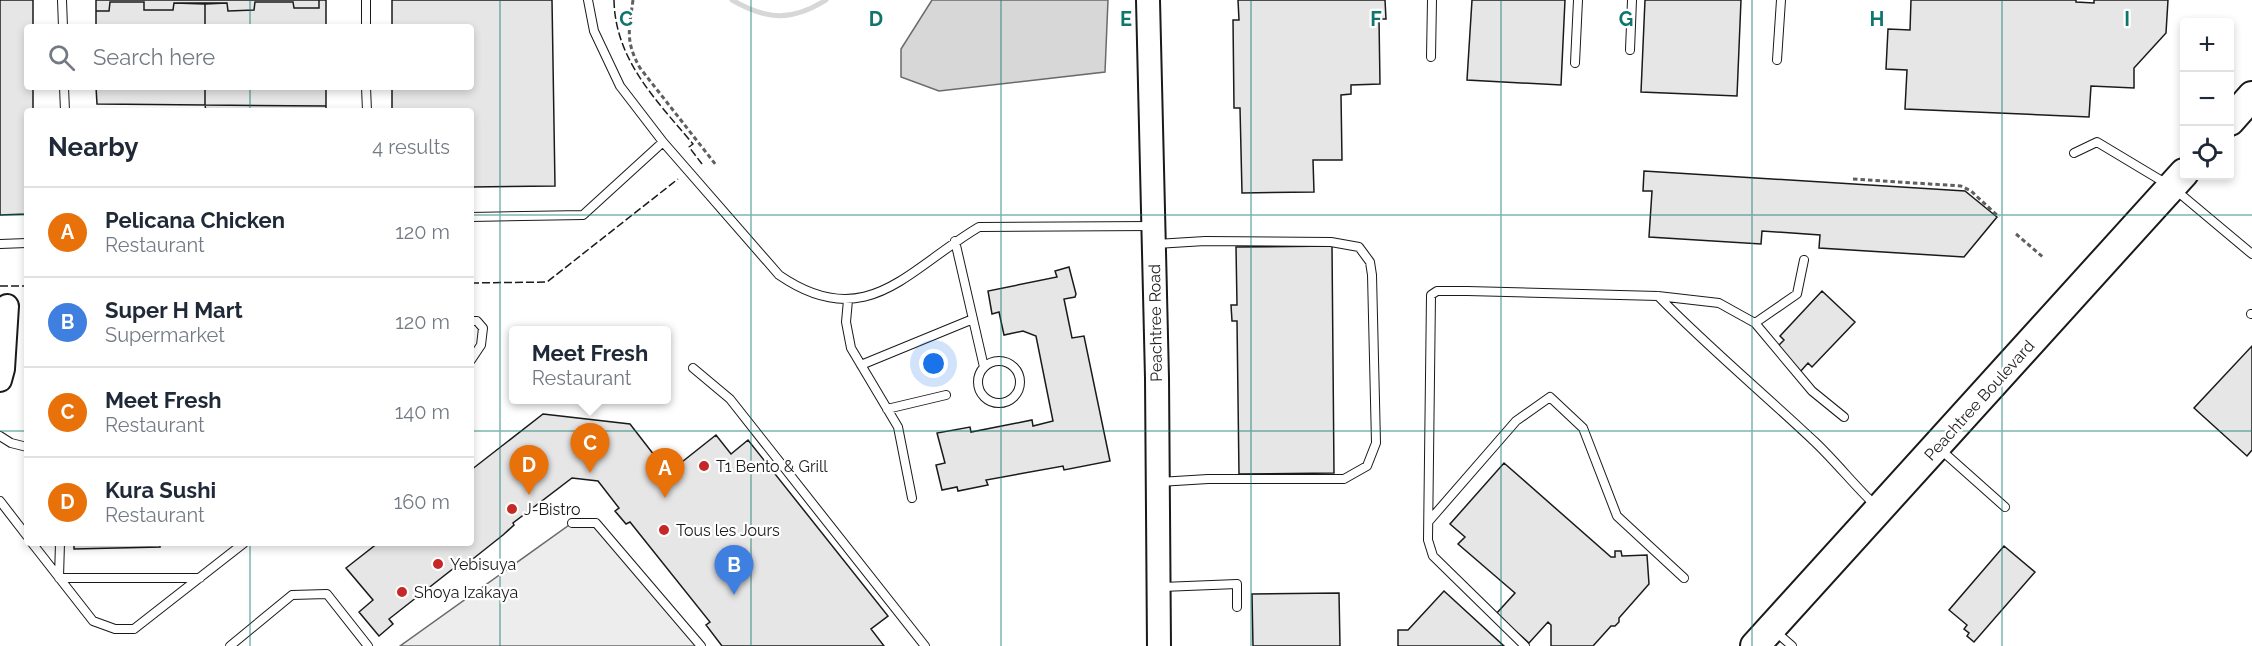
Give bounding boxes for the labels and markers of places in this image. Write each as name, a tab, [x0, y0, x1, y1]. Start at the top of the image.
pin: C	[570, 424, 610, 473]
pin: D	[510, 446, 548, 495]
pin: A	[646, 448, 684, 498]
place label: T1 Bento & Grill	[716, 457, 828, 476]
marker: T1 Bento & Grill	[697, 459, 711, 473]
place label: J-Bistro	[524, 500, 581, 519]
marker: J-Bistro	[505, 502, 519, 516]
place label: Tous les Jours	[676, 521, 780, 540]
marker: Tous les Jours	[657, 523, 671, 537]
pin: B	[714, 546, 754, 595]
place label: Yebisuya	[450, 555, 516, 574]
marker: Yebisuya	[431, 557, 445, 571]
place label: Shoya Izakaya	[414, 583, 518, 602]
marker: Shoya Izakaya	[395, 585, 409, 599]

